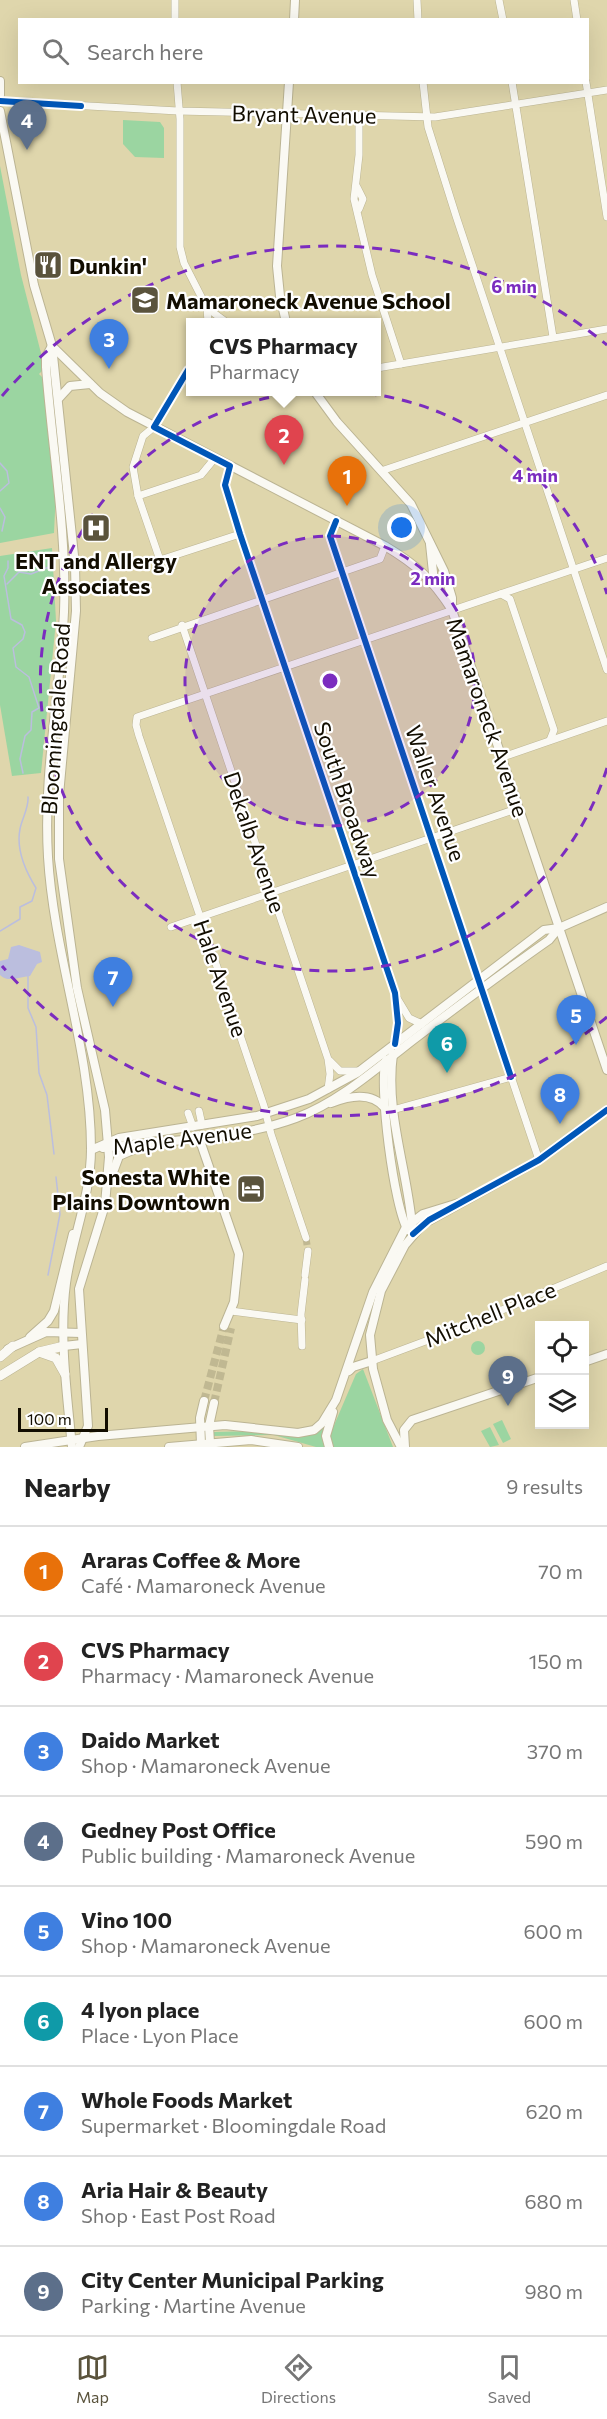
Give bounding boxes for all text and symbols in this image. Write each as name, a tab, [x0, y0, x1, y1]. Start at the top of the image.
search box	[18, 18, 589, 84]
icon: search	[39, 35, 72, 68]
text: Search here	[87, 38, 203, 65]
street label: Bryant Avenue	[231, 99, 377, 129]
pin: 4	[8, 100, 46, 150]
restaurant icon: Dunkin'	[32, 249, 64, 281]
place label: Dunkin'	[69, 252, 147, 279]
text: 6 min	[491, 275, 537, 297]
school or university icon: Mamaroneck Avenue School	[129, 284, 161, 316]
place label: Mamaroneck Avenue School	[166, 287, 451, 314]
popup	[186, 318, 381, 396]
pin: 3	[90, 320, 128, 369]
text: CVS Pharmacy	[209, 332, 358, 359]
text: Pharmacy	[209, 359, 300, 383]
pin: 2	[264, 416, 304, 465]
pin: 1	[328, 456, 366, 506]
text: 4 min	[512, 464, 558, 486]
hospital icon: ENT and Allergy Associates	[80, 512, 112, 544]
your location	[387, 513, 416, 542]
place label: ENT and Allergy Associates	[15, 547, 177, 599]
text: 2 min	[411, 567, 455, 589]
street label: Mamaroneck Avenue	[441, 614, 535, 820]
street label: Bloomingdale Road	[35, 622, 75, 816]
centre of rings	[320, 671, 340, 691]
street label: South Broadway	[309, 718, 387, 882]
street label: Waller Avenue	[400, 722, 472, 864]
street label: Dekalb Avenue	[218, 768, 292, 916]
street label: Hale Avenue	[188, 916, 254, 1040]
pin: 7	[94, 958, 132, 1007]
pin: 5	[556, 996, 596, 1045]
pin: 6	[428, 1024, 466, 1073]
pin: 8	[540, 1074, 580, 1124]
street label: Maple Avenue	[111, 1116, 253, 1160]
place label: Sonesta White Plains Downtown	[52, 1163, 230, 1215]
hotel icon: Sonesta White Plains Downtown	[235, 1173, 267, 1205]
street label: Mitchell Place	[420, 1275, 560, 1353]
map controls	[535, 1321, 589, 1429]
button: locate	[535, 1321, 589, 1375]
pin: 9	[488, 1356, 528, 1406]
button: layers	[535, 1375, 589, 1429]
scale bar	[18, 1405, 108, 1432]
text: 100 m	[27, 1409, 72, 1428]
text: Nearby	[24, 1471, 111, 1502]
text: 9 results	[506, 1474, 583, 1498]
text: Araras Coffee & More	[81, 1546, 300, 1573]
text: 1	[39, 1559, 48, 1583]
text: 70 m	[538, 1559, 583, 1583]
text: Café · Mamaroneck Avenue	[81, 1573, 326, 1597]
text: CVS Pharmacy	[81, 1636, 230, 1663]
text: 2	[38, 1649, 49, 1673]
text: 150 m	[529, 1649, 583, 1673]
text: Pharmacy · Mamaroneck Avenue	[81, 1663, 374, 1687]
text: Daido Market	[81, 1726, 220, 1753]
text: 3	[38, 1739, 49, 1763]
text: 370 m	[527, 1739, 583, 1763]
text: Shop · Mamaroneck Avenue	[81, 1753, 331, 1777]
text: Gedney Post Office	[81, 1816, 276, 1843]
text: 4	[37, 1829, 50, 1853]
text: 590 m	[525, 1829, 583, 1853]
text: Public building · Mamaroneck Avenue	[81, 1843, 415, 1867]
text: Vino 100	[81, 1906, 172, 1933]
text: 5	[38, 1919, 49, 1943]
text: 600 m	[523, 1919, 583, 1943]
text: Shop · Mamaroneck Avenue	[81, 1933, 331, 1957]
text: 4 lyon place	[81, 1996, 199, 2023]
text: 6	[37, 2009, 50, 2033]
text: 600 m	[523, 2009, 583, 2033]
text: Place · Lyon Place	[81, 2023, 239, 2047]
text: Whole Foods Market	[81, 2086, 292, 2113]
text: 7	[38, 2099, 49, 2123]
text: 620 m	[526, 2099, 583, 2123]
text: Supermarket · Bloomingdale Road	[81, 2113, 386, 2137]
text: Aria Hair & Beauty	[81, 2176, 268, 2203]
text: 8	[37, 2189, 50, 2213]
text: 680 m	[524, 2189, 583, 2213]
text: Shop · East Post Road	[81, 2203, 276, 2227]
text: City Center Municipal Parking	[81, 2266, 384, 2293]
text: 9	[37, 2279, 50, 2303]
text: 980 m	[524, 2279, 583, 2303]
text: Parking · Martine Avenue	[81, 2293, 306, 2317]
tab: Map	[76, 2351, 109, 2406]
tab: Directions	[261, 2351, 336, 2406]
tab: Saved	[488, 2351, 531, 2406]

